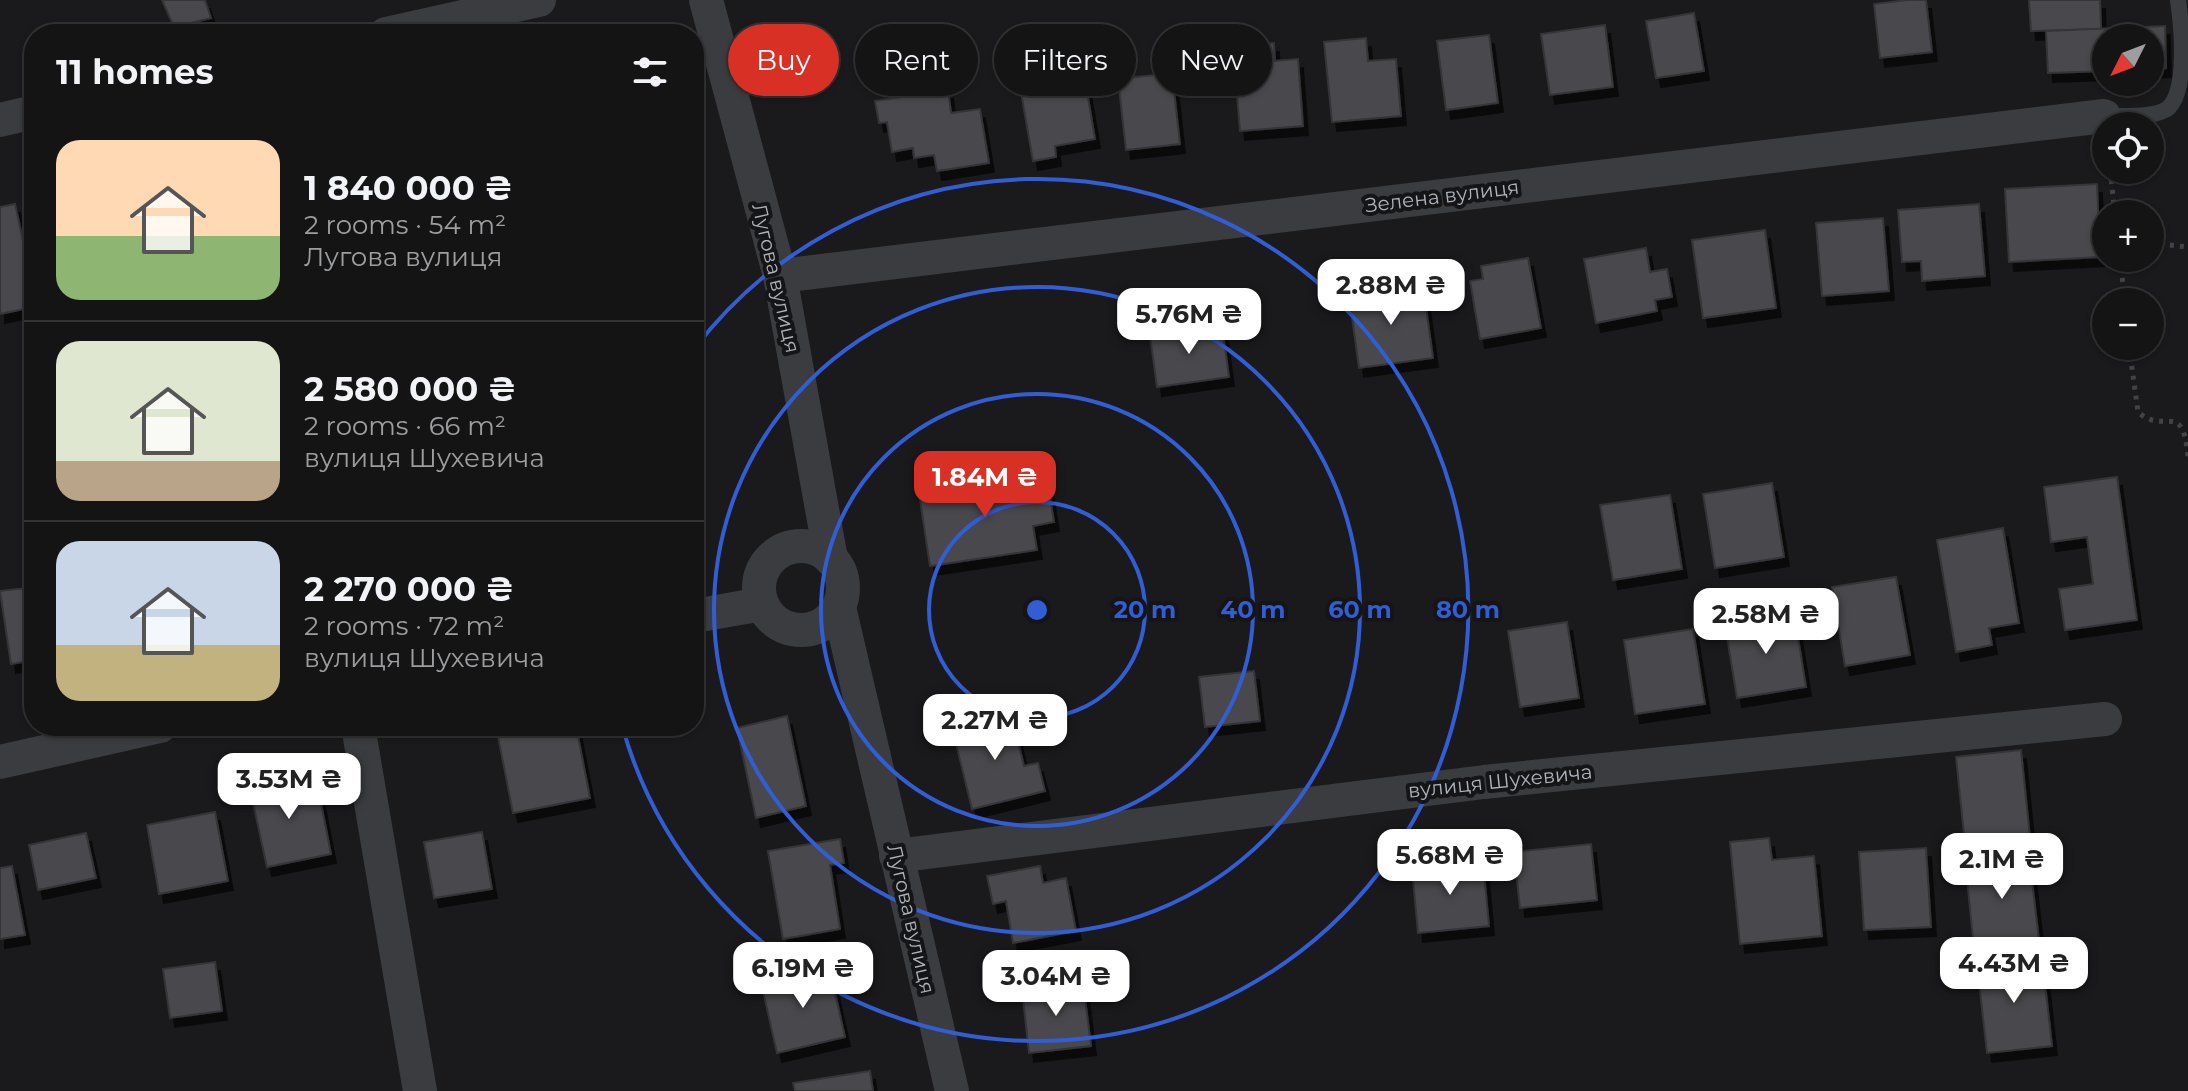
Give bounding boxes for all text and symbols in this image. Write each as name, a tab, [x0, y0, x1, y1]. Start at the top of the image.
chip: Buy	[728, 24, 839, 96]
chip: Rent	[855, 24, 978, 96]
chip: Filters	[994, 24, 1136, 96]
chip: New	[1152, 24, 1272, 96]
north arrow	[2092, 24, 2164, 96]
map controls	[2092, 24, 2164, 360]
icon: filters	[628, 50, 672, 94]
text: 11 homes	[56, 51, 214, 93]
button: locate	[2092, 112, 2164, 184]
text: 1 840 000 ₴	[304, 167, 513, 209]
icon: home	[120, 172, 216, 268]
street label: Зелена вулиця	[1364, 175, 1520, 217]
button: +	[2092, 200, 2164, 272]
street label: Лугова вулиця	[747, 201, 805, 355]
text: 2 rooms · 54 m²	[304, 209, 506, 241]
text: Лугова вулиця	[304, 241, 503, 273]
pin: 2.88M ₴	[1317, 259, 1465, 327]
text: 2.88M ₴	[1336, 269, 1446, 301]
pin: 5.76M ₴	[1115, 288, 1263, 356]
button: −	[2092, 288, 2164, 360]
text: 5.76M ₴	[1135, 298, 1243, 330]
text: 2 580 000 ₴	[304, 368, 516, 410]
icon: home	[120, 373, 216, 469]
text: 2 rooms · 66 m²	[304, 410, 506, 442]
text: вулиця Шухевича	[304, 442, 545, 474]
pin: 1.84M ₴	[911, 451, 1059, 519]
text: 1.84M ₴	[932, 461, 1038, 493]
text: 2 270 000 ₴	[304, 568, 514, 610]
icon: home	[120, 573, 216, 669]
pin: 2.58M ₴	[1692, 588, 1840, 656]
text: 20 m	[1114, 595, 1176, 624]
text: 40 m	[1221, 595, 1285, 624]
text: 60 m	[1328, 595, 1392, 624]
text: 80 m	[1436, 595, 1500, 624]
centre of rings	[1023, 596, 1051, 624]
text: 2.58M ₴	[1712, 598, 1820, 630]
text: 2 rooms · 72 m²	[304, 610, 504, 642]
text: вулиця Шухевича	[304, 642, 545, 674]
pin: 2.27M ₴	[921, 694, 1069, 762]
text: 2.27M ₴	[941, 704, 1049, 736]
pin: 3.53M ₴	[215, 753, 363, 821]
street label: вулиця Шухевича	[1407, 759, 1593, 803]
text: 3.53M ₴	[236, 763, 342, 795]
pin: 5.68M ₴	[1376, 829, 1524, 897]
pin: 2.1M ₴	[1937, 833, 2067, 901]
text: 5.68M ₴	[1395, 839, 1505, 871]
street label: Лугова вулиця	[882, 842, 940, 996]
text: 2.1M ₴	[1959, 843, 2045, 875]
pin: 4.43M ₴	[1940, 937, 2088, 1005]
pin: 6.19M ₴	[729, 942, 877, 1010]
text: 4.43M ₴	[1958, 947, 2070, 979]
pin: 3.04M ₴	[982, 950, 1130, 1018]
text: 6.19M ₴	[751, 952, 855, 984]
text: 3.04M ₴	[1000, 960, 1112, 992]

